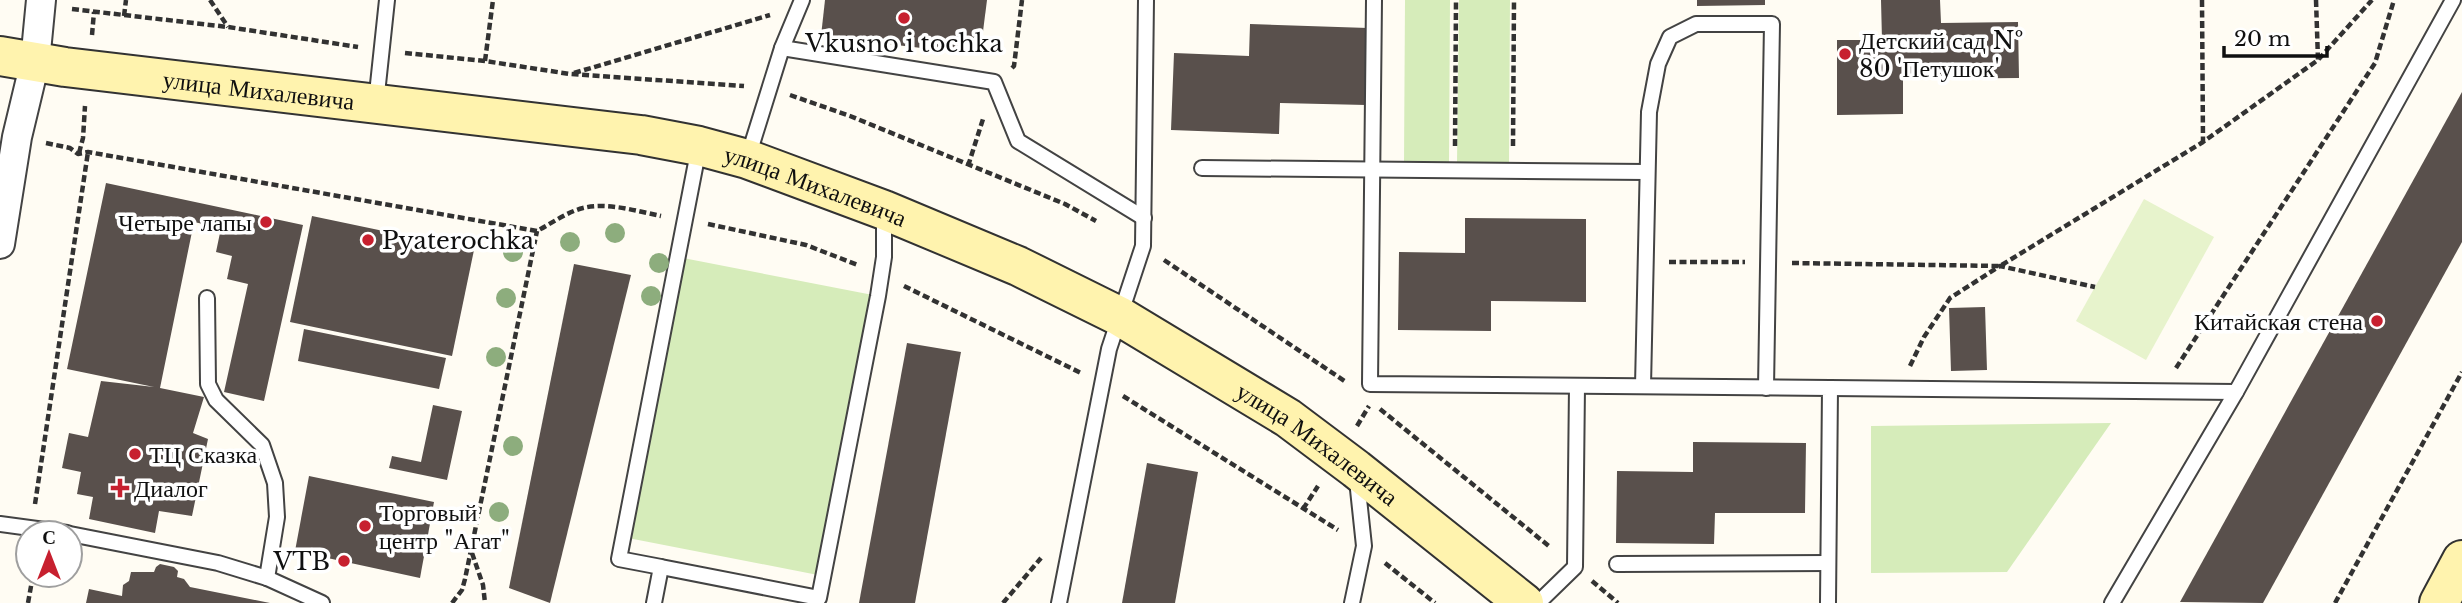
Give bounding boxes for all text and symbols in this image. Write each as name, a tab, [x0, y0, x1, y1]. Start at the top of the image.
marker: Vkusno i tochka	[896, 10, 912, 26]
scale bar	[2224, 14, 2327, 58]
place label: Детский сад № 80 'Петушок'	[1859, 26, 2024, 83]
text: 20 m	[2234, 26, 2291, 52]
place label: Vkusno i tochka	[804, 29, 1003, 58]
marker: Детский сад № 80 'Петушок'	[1837, 46, 1853, 62]
street label: улица Михалевича	[161, 64, 356, 116]
street label: улица Михалевича	[721, 139, 911, 233]
place label: Четыре лапы	[118, 208, 252, 237]
marker: Четыре лапы	[258, 214, 274, 230]
place label: Pyaterochka	[382, 226, 535, 255]
marker: Pyaterochka	[360, 232, 376, 248]
place label: Китайская стена	[2194, 307, 2363, 336]
marker: Китайская стена	[2369, 313, 2385, 329]
street label: улица Михалевича	[1231, 376, 1404, 512]
place label: ТЦ Сказка	[149, 440, 258, 469]
marker: ТЦ Сказка	[127, 446, 143, 462]
place label: Диалог	[134, 474, 208, 503]
marker: Диалог	[112, 480, 128, 496]
place label: Торговый центр "Агат"	[379, 498, 510, 555]
marker: Торговый центр "Агат"	[357, 518, 373, 534]
north arrow	[14, 519, 84, 589]
text: С	[42, 526, 56, 549]
place label: VTB	[273, 547, 330, 576]
marker: VTB	[336, 553, 352, 569]

